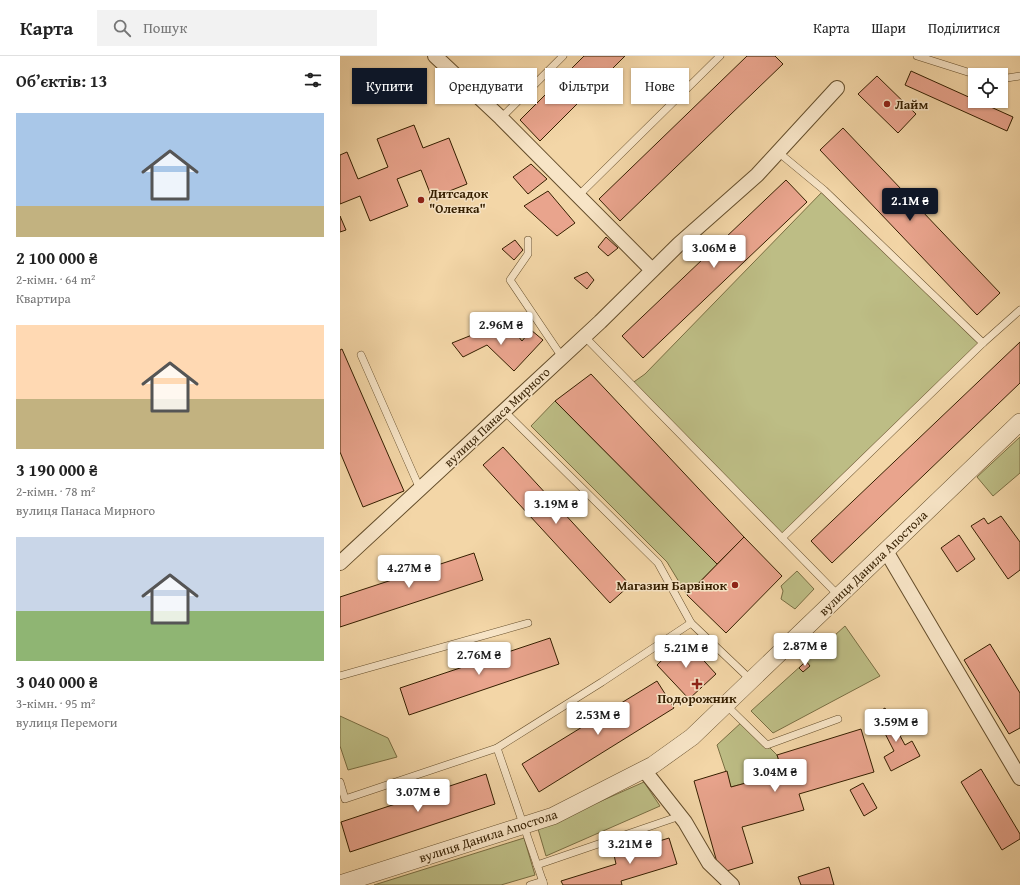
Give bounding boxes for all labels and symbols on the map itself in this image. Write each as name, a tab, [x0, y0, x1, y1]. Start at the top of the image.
place label: Лайм	[895, 95, 929, 114]
marker: Лайм	[882, 99, 892, 109]
place label: Дитсадок "Оленка"	[428, 184, 489, 218]
pin: 2.1M ₴	[877, 188, 943, 222]
marker: Дитсадок "Оленка"	[416, 195, 426, 205]
pin: 3.06M ₴	[677, 235, 751, 269]
pin: 2.96M ₴	[464, 312, 538, 346]
street label: вулиця Панаса Мирного	[440, 362, 555, 471]
pin: 3.19M ₴	[519, 491, 593, 525]
street label: вулиця Данила Апостола	[814, 505, 932, 620]
pin: 4.27M ₴	[372, 555, 446, 589]
place label: Магазин Барвінок	[616, 576, 728, 595]
marker: Магазин Барвінок	[730, 580, 740, 590]
pin: 2.87M ₴	[768, 633, 842, 667]
pin: 5.21M ₴	[649, 635, 723, 669]
pin: 2.76M ₴	[442, 642, 516, 676]
marker: Подорожник	[692, 679, 702, 689]
place label: Подорожник	[658, 689, 737, 708]
pin: 2.53M ₴	[561, 702, 635, 736]
pin: 3.59M ₴	[859, 709, 933, 743]
pin: 3.04M ₴	[738, 759, 812, 793]
pin: 3.07M ₴	[381, 779, 455, 813]
street label: вулиця Данила Апостола	[416, 804, 560, 867]
pin: 3.21M ₴	[593, 831, 667, 865]

